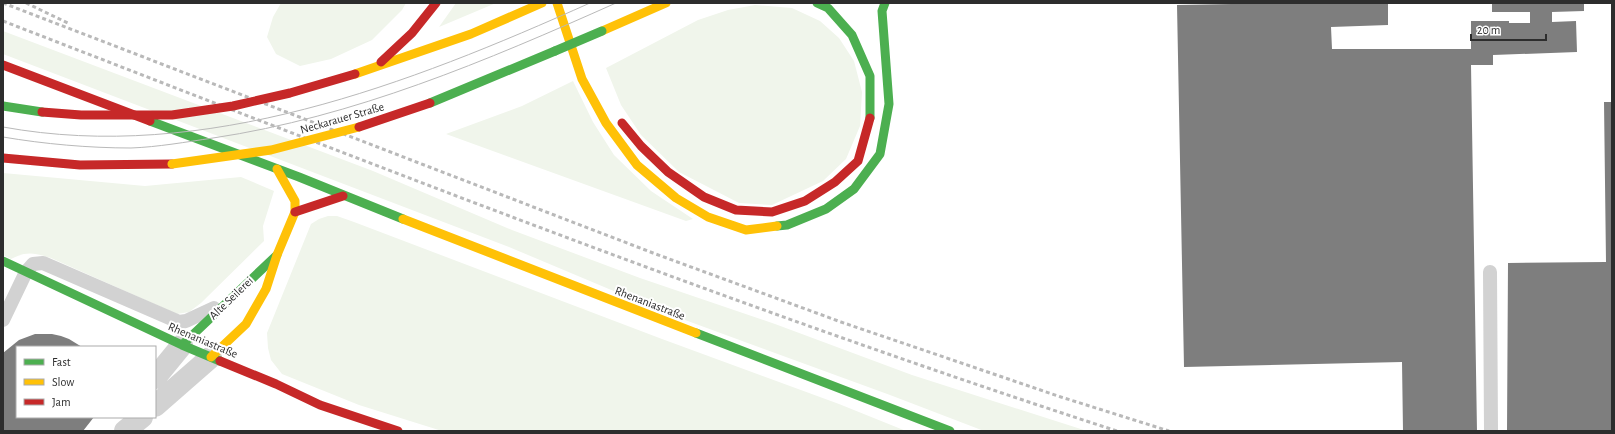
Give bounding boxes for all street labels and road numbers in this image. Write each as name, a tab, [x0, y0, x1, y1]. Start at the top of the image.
street label: Neckarauer Straße	[299, 100, 385, 136]
street label: Alte Seilerei	[207, 274, 255, 322]
street label: Rhenaniastraße	[613, 284, 687, 322]
street label: Rhenaniastraße	[166, 320, 240, 360]

